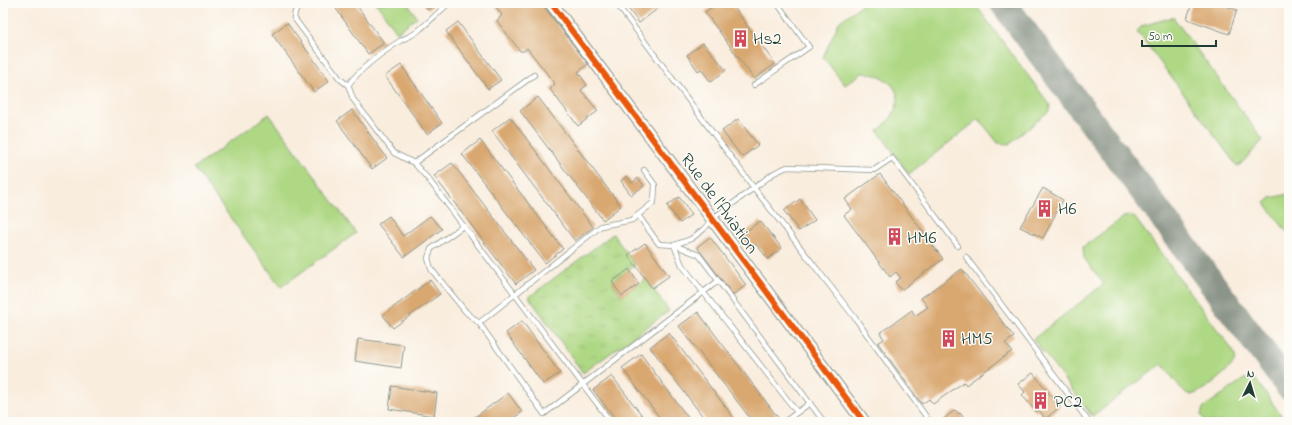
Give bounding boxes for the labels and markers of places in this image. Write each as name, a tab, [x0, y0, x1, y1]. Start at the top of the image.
place label: Hs2	[753, 27, 782, 53]
building icon: Hs2	[730, 28, 750, 48]
place label: H6	[1058, 197, 1076, 223]
building icon: H6	[1035, 198, 1055, 218]
place label: HM6	[907, 226, 936, 252]
building icon: HM6	[884, 227, 904, 247]
place label: HM5	[961, 327, 993, 353]
building icon: HM5	[938, 328, 958, 348]
place label: PC2	[1054, 390, 1082, 416]
building icon: PC2	[1031, 391, 1051, 411]

